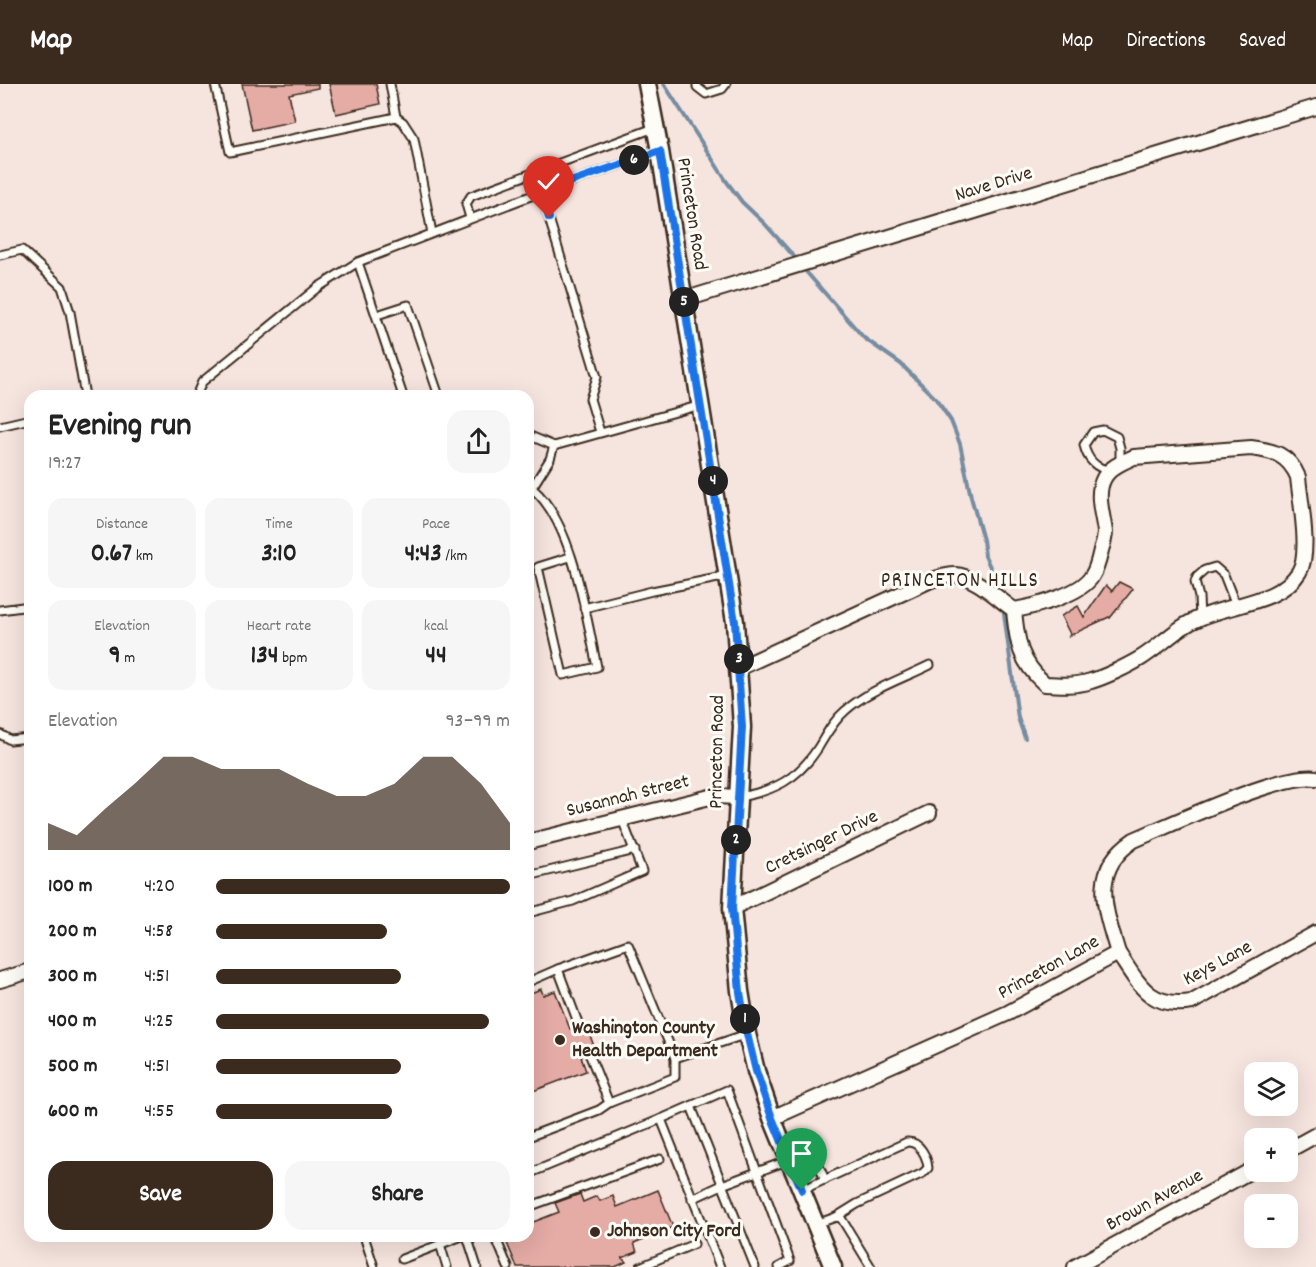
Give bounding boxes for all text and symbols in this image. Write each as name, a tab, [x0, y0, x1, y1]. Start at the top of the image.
text: Map	[30, 22, 72, 62]
text: Map	[1062, 27, 1093, 57]
text: Directions	[1126, 27, 1206, 57]
text: Saved	[1239, 27, 1286, 57]
pin: 6	[619, 145, 649, 175]
text: 6	[630, 148, 638, 171]
pin	[523, 156, 574, 218]
street label: Princeton Road	[668, 156, 714, 272]
street label: Nave Drive	[952, 160, 1036, 210]
icon: check	[532, 165, 565, 198]
pin: 5	[669, 287, 699, 317]
text: 5	[680, 290, 688, 313]
text: Evening run	[48, 404, 192, 451]
button: share	[447, 410, 510, 473]
text: 19:27	[48, 450, 81, 478]
pin: 4	[698, 466, 728, 496]
text: 4	[710, 469, 716, 492]
text: Distance	[96, 513, 148, 536]
text: Time	[265, 513, 293, 536]
text: Pace	[422, 513, 450, 536]
text: 0.67	[91, 536, 132, 573]
text: 3:10	[261, 536, 297, 573]
text: 4:43	[404, 536, 442, 573]
text: km	[132, 545, 153, 568]
text: /km	[442, 545, 468, 568]
district label: PRINCETON HILLS	[881, 567, 1039, 597]
text: Elevation	[94, 615, 150, 638]
text: Heart rate	[247, 615, 311, 638]
text: kcal	[424, 615, 448, 638]
text: 9	[109, 638, 121, 675]
text: 134	[251, 638, 279, 675]
text: 44	[425, 638, 447, 675]
pin: 3	[724, 644, 754, 674]
text: m	[121, 647, 135, 670]
text: bpm	[279, 647, 308, 670]
text: 3	[735, 647, 743, 670]
street label: Princeton Road	[703, 695, 733, 809]
text: Elevation	[48, 708, 118, 736]
text: 93–99 m	[445, 708, 510, 736]
street label: Susannah Street	[564, 768, 692, 826]
street label: Cretsinger Drive	[761, 803, 884, 883]
pin: 2	[721, 825, 751, 855]
text: 2	[733, 828, 740, 851]
text: 100 m	[48, 873, 93, 901]
text: 4:20	[144, 873, 175, 901]
text: 200 m	[48, 918, 97, 946]
text: 4:58	[144, 918, 173, 946]
street label: Princeton Lane	[993, 929, 1105, 1007]
street label: Keys Lane	[1178, 934, 1258, 994]
text: 300 m	[48, 963, 97, 991]
text: 4:51	[144, 963, 169, 991]
pin: 1	[730, 1004, 760, 1034]
text: 1	[743, 1007, 747, 1030]
text: 400 m	[48, 1008, 96, 1036]
text: 4:25	[144, 1008, 174, 1036]
place label: Washington County Health Department	[572, 1015, 719, 1066]
marker: Washington County Health Department	[553, 1033, 567, 1047]
text: 500 m	[48, 1053, 97, 1081]
text: 4:51	[144, 1053, 169, 1081]
map controls	[1244, 1062, 1298, 1248]
button: layers	[1244, 1062, 1298, 1116]
text: 600 m	[48, 1098, 98, 1126]
text: 4:55	[144, 1098, 174, 1126]
pin	[776, 1128, 827, 1190]
button: +	[1244, 1128, 1298, 1182]
icon: arrive	[785, 1137, 818, 1170]
button: Save	[48, 1161, 273, 1230]
button: Share	[285, 1161, 510, 1230]
street label: Brown Avenue	[1101, 1163, 1209, 1239]
button: −	[1244, 1194, 1298, 1248]
place label: Johnson City Ford	[607, 1218, 741, 1246]
marker: Johnson City Ford	[588, 1225, 602, 1239]

